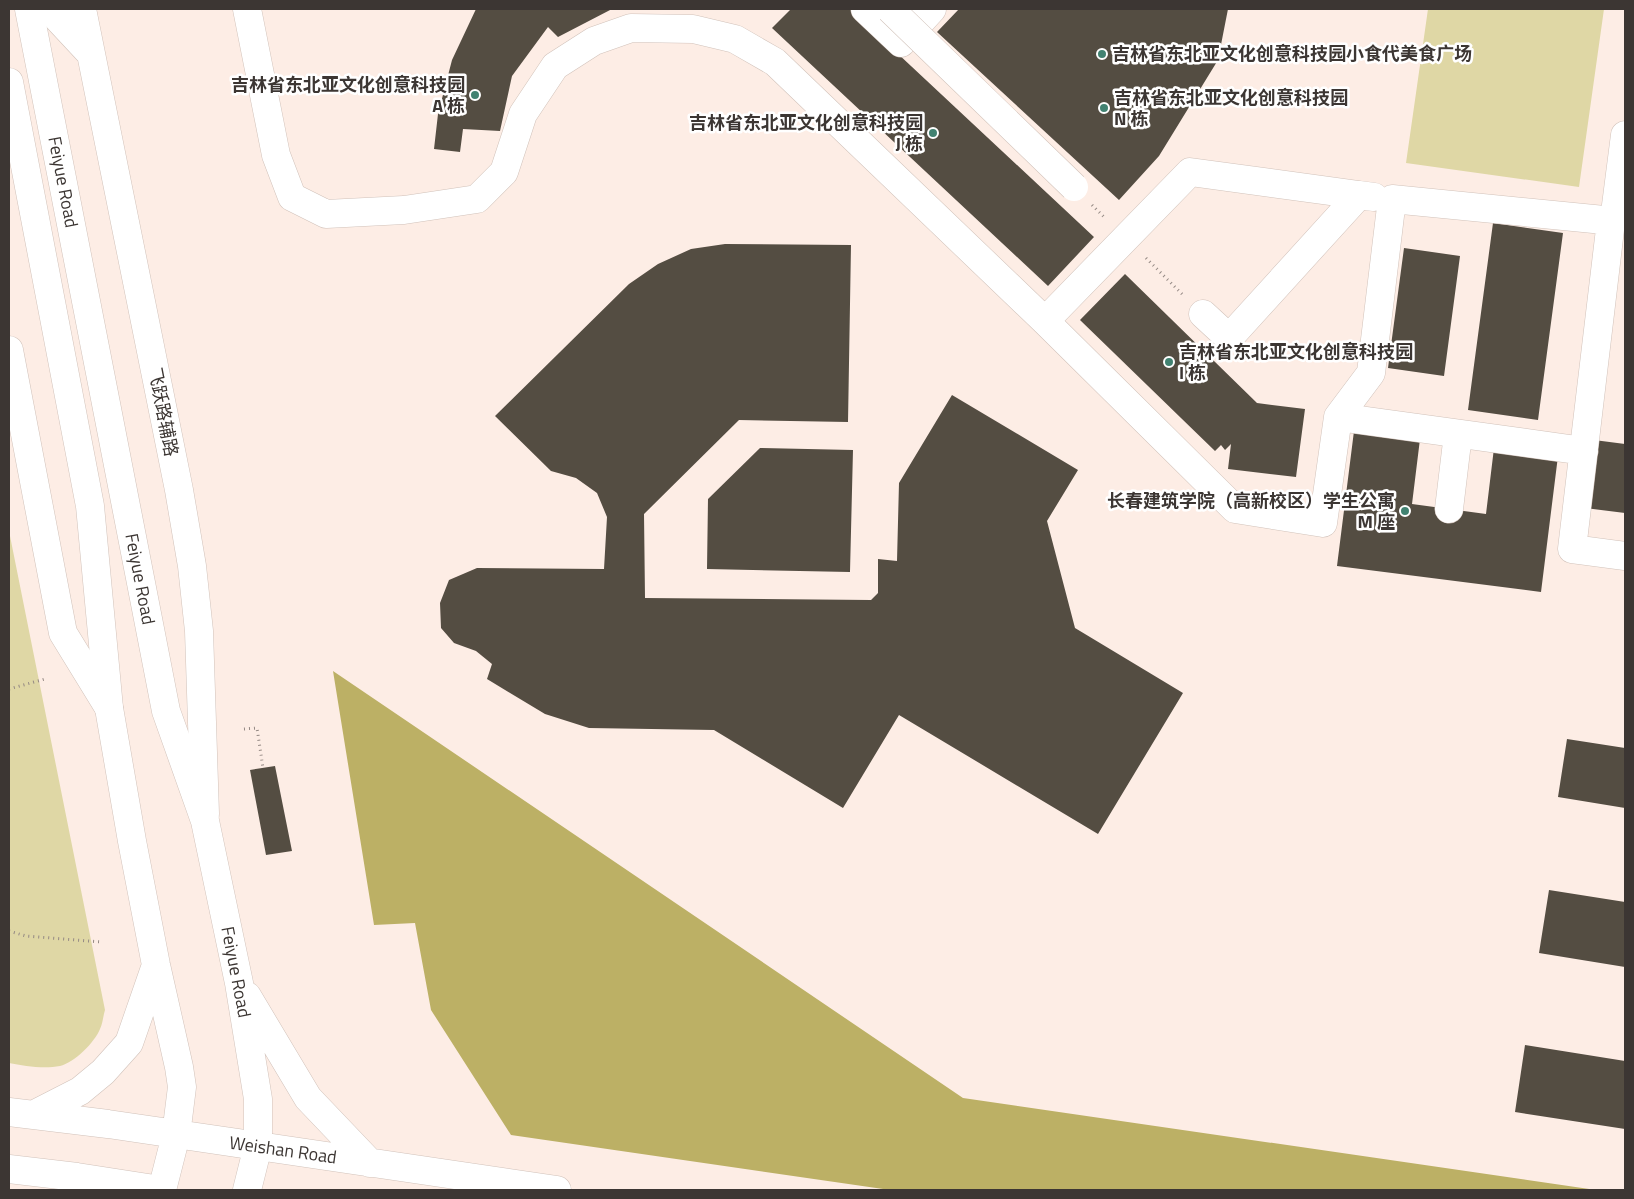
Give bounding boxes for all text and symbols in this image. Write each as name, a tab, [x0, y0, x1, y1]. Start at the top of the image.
place label: 吉林省东北亚文化创意科技园小食代美食广场	[1112, 40, 1472, 67]
marker: 吉林省东北亚文化创意科技园小食代美食广场	[1096, 48, 1108, 60]
place label: 吉林省东北亚文化创意科技园 A 栋	[231, 71, 465, 119]
place label: 吉林省东北亚文化创意科技园 N 栋	[1114, 84, 1348, 132]
marker: 吉林省东北亚文化创意科技园 A 栋	[469, 89, 481, 101]
marker: 吉林省东北亚文化创意科技园 N 栋	[1098, 102, 1110, 114]
place label: 吉林省东北亚文化创意科技园 J 栋	[689, 109, 923, 157]
marker: 吉林省东北亚文化创意科技园 J 栋	[927, 127, 939, 139]
street label: Feiyue Road	[41, 134, 86, 230]
place label: 吉林省东北亚文化创意科技园 I 栋	[1179, 338, 1413, 386]
marker: 吉林省东北亚文化创意科技园 I 栋	[1163, 356, 1175, 368]
street label: 飞跃路辅路	[142, 365, 185, 459]
place label: 长春建筑学院（高新校区）学生公寓 M 座	[1107, 487, 1395, 535]
marker: 长春建筑学院（高新校区）学生公寓 M 座	[1399, 505, 1411, 517]
street label: Feiyue Road	[118, 531, 163, 627]
street label: Feiyue Road	[214, 924, 259, 1020]
street label: Weishan Road	[228, 1129, 339, 1170]

